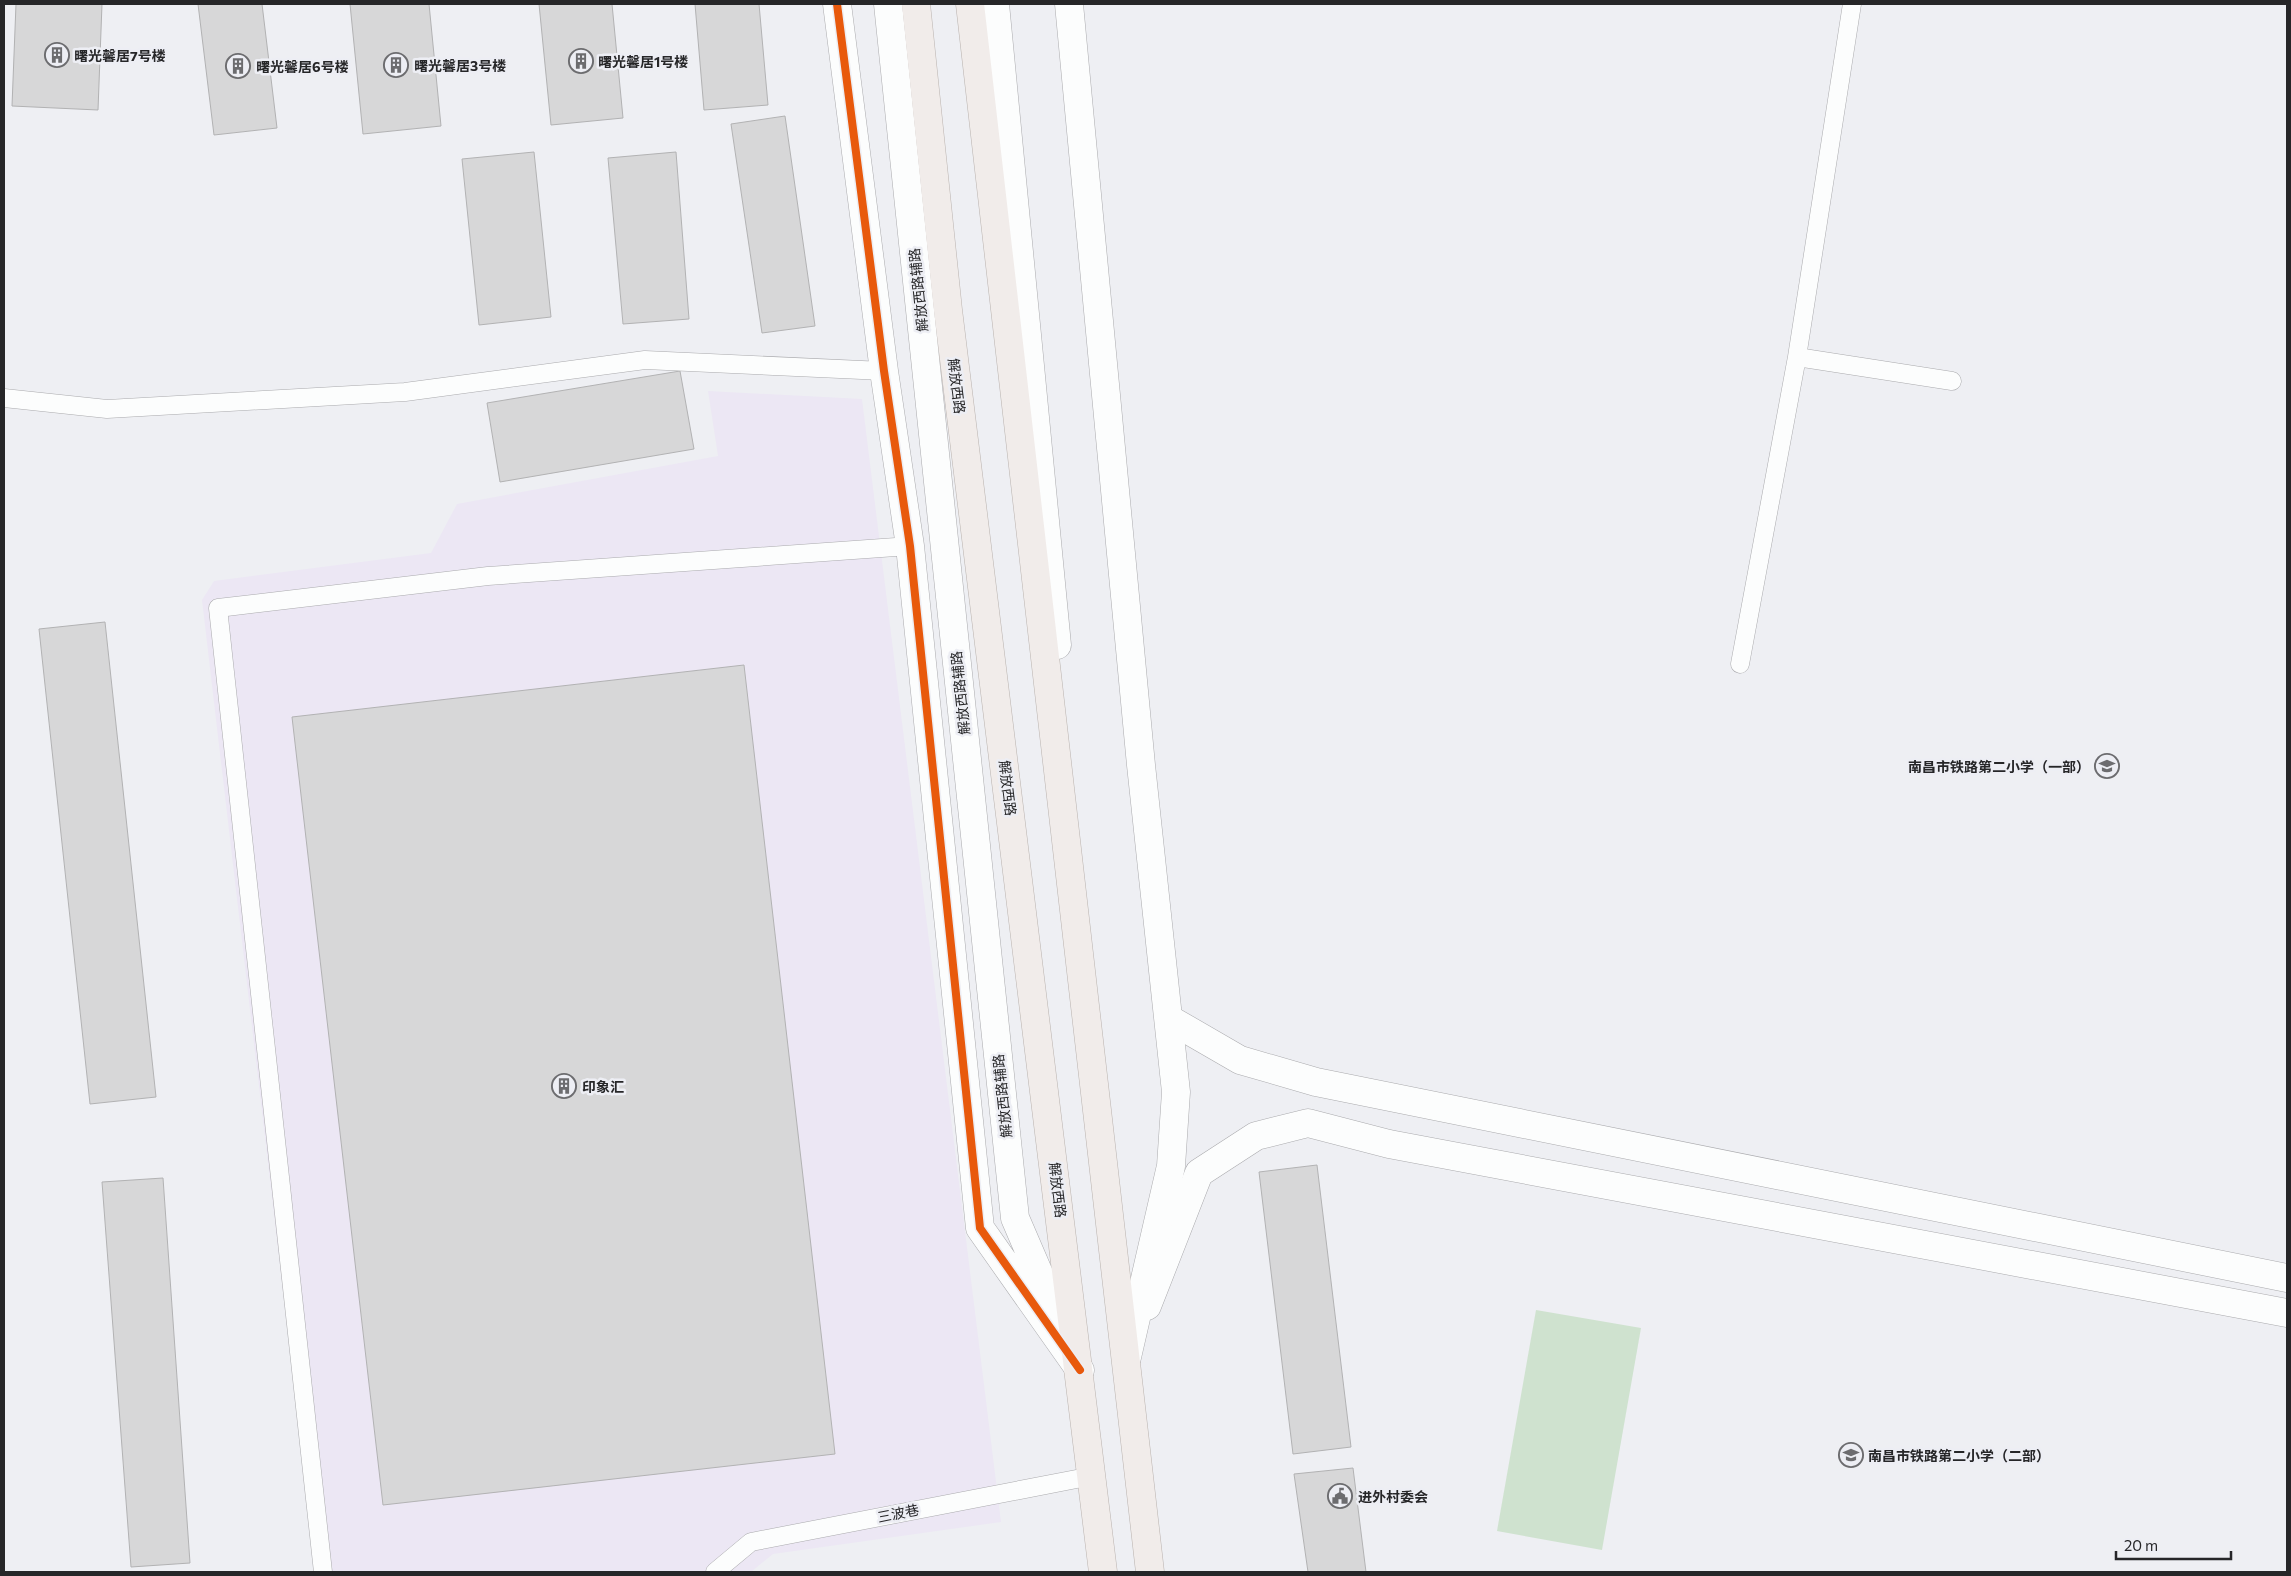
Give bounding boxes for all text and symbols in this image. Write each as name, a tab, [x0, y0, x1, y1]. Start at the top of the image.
building icon: 曙光馨居7号楼	[44, 42, 70, 68]
place label: 曙光馨居7号楼	[74, 47, 166, 64]
building icon: 曙光馨居1号楼	[568, 48, 594, 74]
building icon: 曙光馨居3号楼	[383, 52, 409, 78]
building icon: 曙光馨居6号楼	[225, 53, 251, 79]
place label: 曙光馨居1号楼	[598, 53, 688, 70]
place label: 曙光馨居3号楼	[414, 57, 506, 74]
place label: 曙光馨居6号楼	[256, 58, 349, 75]
street label: 解放西路辅路	[905, 247, 931, 333]
street label: 解放西路	[945, 357, 969, 415]
street label: 解放西路辅路	[947, 650, 973, 736]
school or university icon: 南昌市铁路第二小学（一部）	[2094, 753, 2120, 779]
place label: 南昌市铁路第二小学（一部）	[1908, 758, 2090, 775]
street label: 解放西路	[996, 759, 1020, 817]
street label: 解放西路辅路	[989, 1053, 1015, 1139]
building icon: 印象汇	[551, 1073, 577, 1099]
place label: 印象汇	[582, 1078, 624, 1095]
street label: 解放西路	[1046, 1161, 1070, 1219]
school or university icon: 南昌市铁路第二小学（二部）	[1838, 1442, 1864, 1468]
place label: 南昌市铁路第二小学（二部）	[1868, 1447, 2050, 1464]
public building icon: 进外村委会	[1327, 1483, 1353, 1509]
place label: 进外村委会	[1358, 1488, 1428, 1505]
street label: 三波巷	[876, 1501, 920, 1525]
scale bar	[2116, 1528, 2231, 1560]
text: 20 m	[2124, 1536, 2158, 1554]

